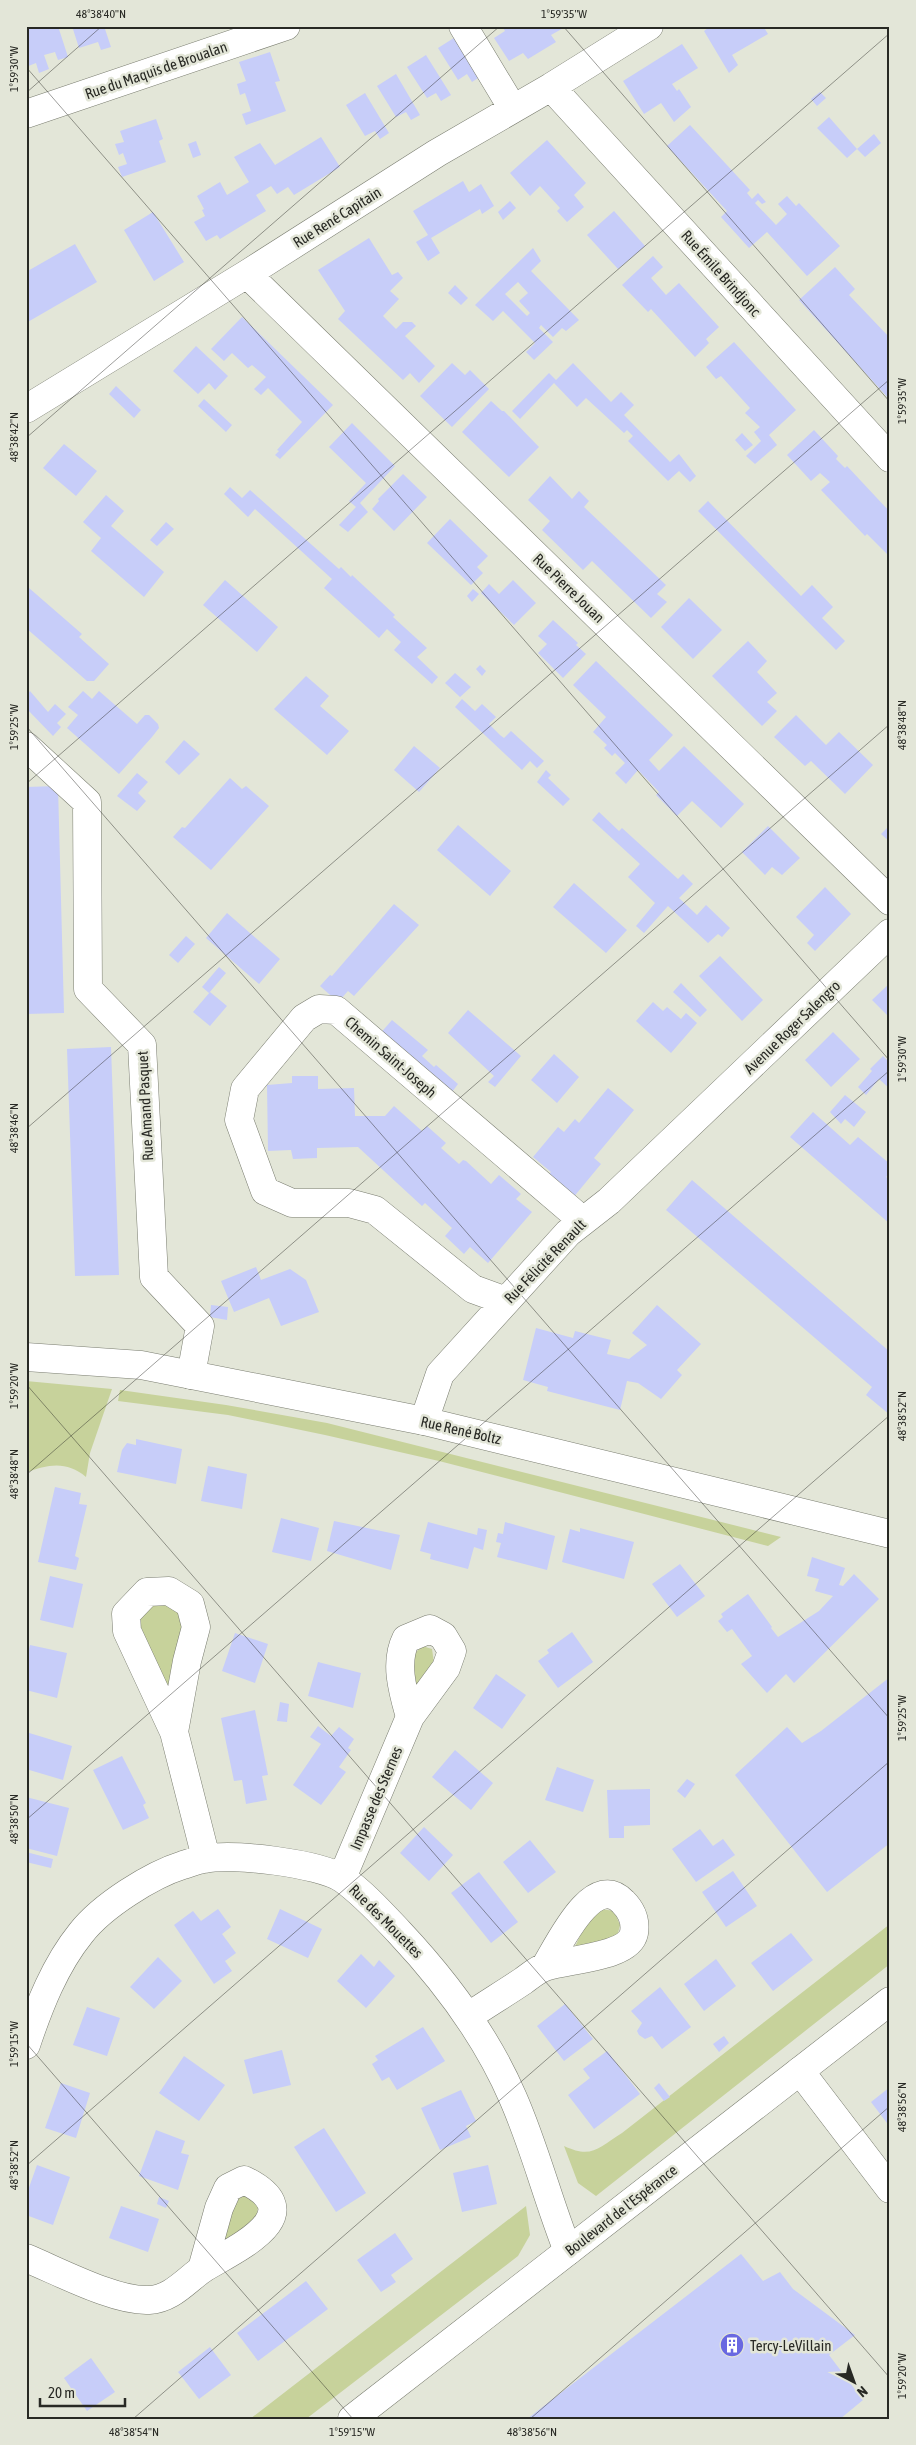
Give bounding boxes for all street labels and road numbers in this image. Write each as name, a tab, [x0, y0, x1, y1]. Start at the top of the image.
street label: Rue du Maquis de Broualan	[83, 38, 229, 102]
street label: Rue René Capitain	[290, 183, 384, 251]
street label: Rue Émile Brindjonc	[678, 227, 764, 320]
street label: Rue Pierre Jouan	[530, 550, 608, 626]
street label: Avenue Roger Salengro	[741, 977, 843, 1077]
street label: Chemin Saint-Joseph	[342, 1013, 440, 1101]
street label: Rue Amand Pasquet	[134, 1051, 156, 1161]
street label: Rue Félicité Renault	[501, 1216, 589, 1306]
street label: Rue René Boltz	[419, 1413, 503, 1448]
street label: Impasse des Sternes	[347, 1744, 405, 1852]
street label: Rue des Mouettes	[346, 1881, 426, 1961]
street label: Boulevard de l'Espérance	[562, 2161, 680, 2259]

